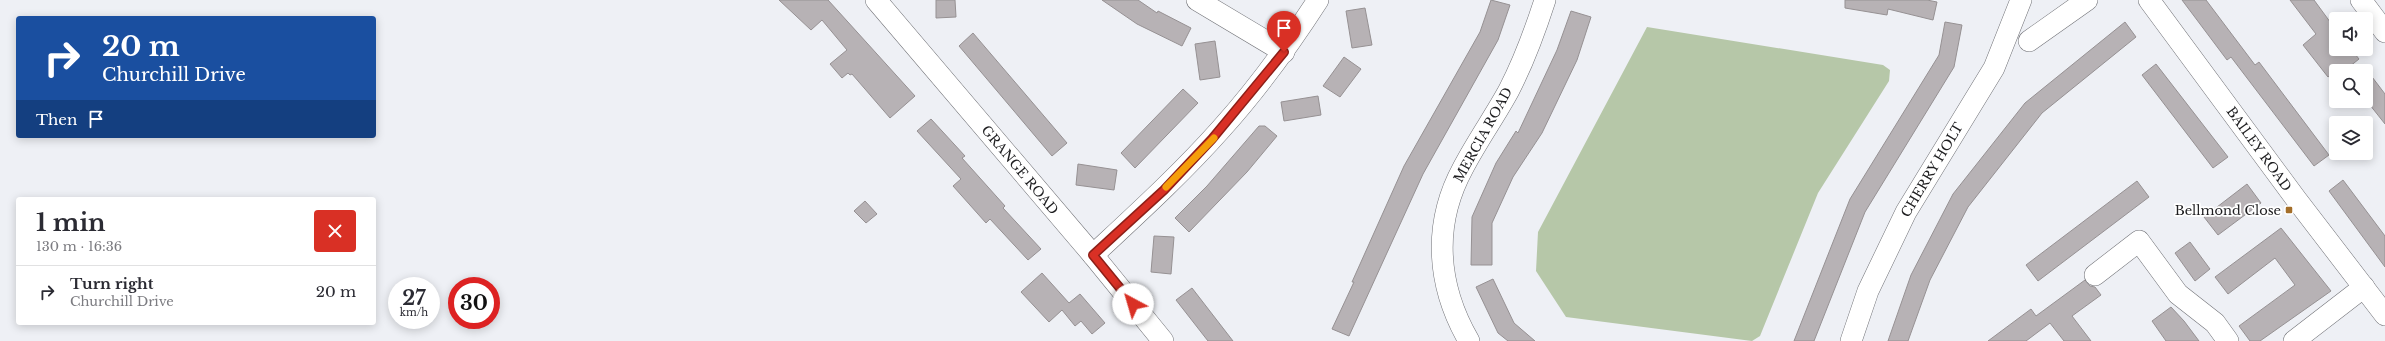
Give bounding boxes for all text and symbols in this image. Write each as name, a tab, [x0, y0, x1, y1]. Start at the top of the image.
pin	[1267, 11, 1301, 52]
map controls	[2329, 12, 2373, 160]
button: sound	[2329, 12, 2373, 56]
icon: arrive	[1273, 17, 1295, 39]
text: 20 m	[102, 29, 180, 64]
icon: right	[36, 32, 88, 84]
text: Churchill Drive	[102, 64, 246, 86]
button: search	[2329, 64, 2373, 108]
street label: MERCIA ROAD	[1450, 84, 1516, 186]
street label: BAILEY ROAD	[2223, 103, 2295, 195]
icon: arrive	[85, 108, 107, 130]
text: Then	[36, 110, 77, 129]
button: layers	[2329, 116, 2373, 160]
street label: CHERRY HOLT	[1897, 119, 1967, 220]
street label: GRANGE ROAD	[978, 122, 1062, 218]
place label: Bellmond Close	[2175, 202, 2281, 219]
marker: Bellmond Close	[2284, 205, 2294, 215]
text: 1 min	[36, 208, 106, 237]
button: close	[314, 210, 356, 252]
text: 130 m · 16:36	[36, 238, 122, 255]
text: Turn right	[70, 274, 153, 293]
speed limit sign: 30	[448, 277, 500, 329]
icon: right	[36, 281, 58, 303]
text: 20 m	[316, 282, 356, 301]
position arrow	[1112, 283, 1154, 325]
text: 27	[402, 286, 426, 310]
text: Churchill Drive	[70, 293, 174, 310]
text: km/h	[400, 306, 428, 319]

